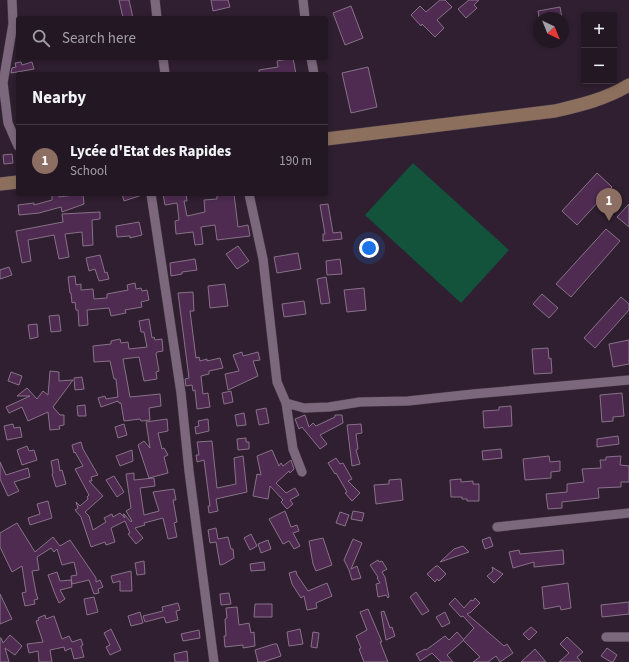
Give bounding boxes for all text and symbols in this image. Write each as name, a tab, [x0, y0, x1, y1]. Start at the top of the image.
north arrow	[533, 12, 569, 48]
map controls	[581, 12, 617, 84]
button: +	[581, 12, 617, 48]
search box	[16, 16, 328, 60]
icon: search	[30, 27, 52, 49]
text: Search here	[62, 28, 136, 49]
button: −	[581, 48, 617, 84]
text: Nearby	[32, 86, 86, 110]
text: Lycée d'Etat des Rapides	[70, 141, 231, 162]
text: 1	[42, 152, 48, 170]
text: 190 m	[279, 152, 312, 170]
text: School	[70, 162, 107, 180]
pin: 1	[596, 188, 622, 221]
your location	[359, 238, 379, 258]

